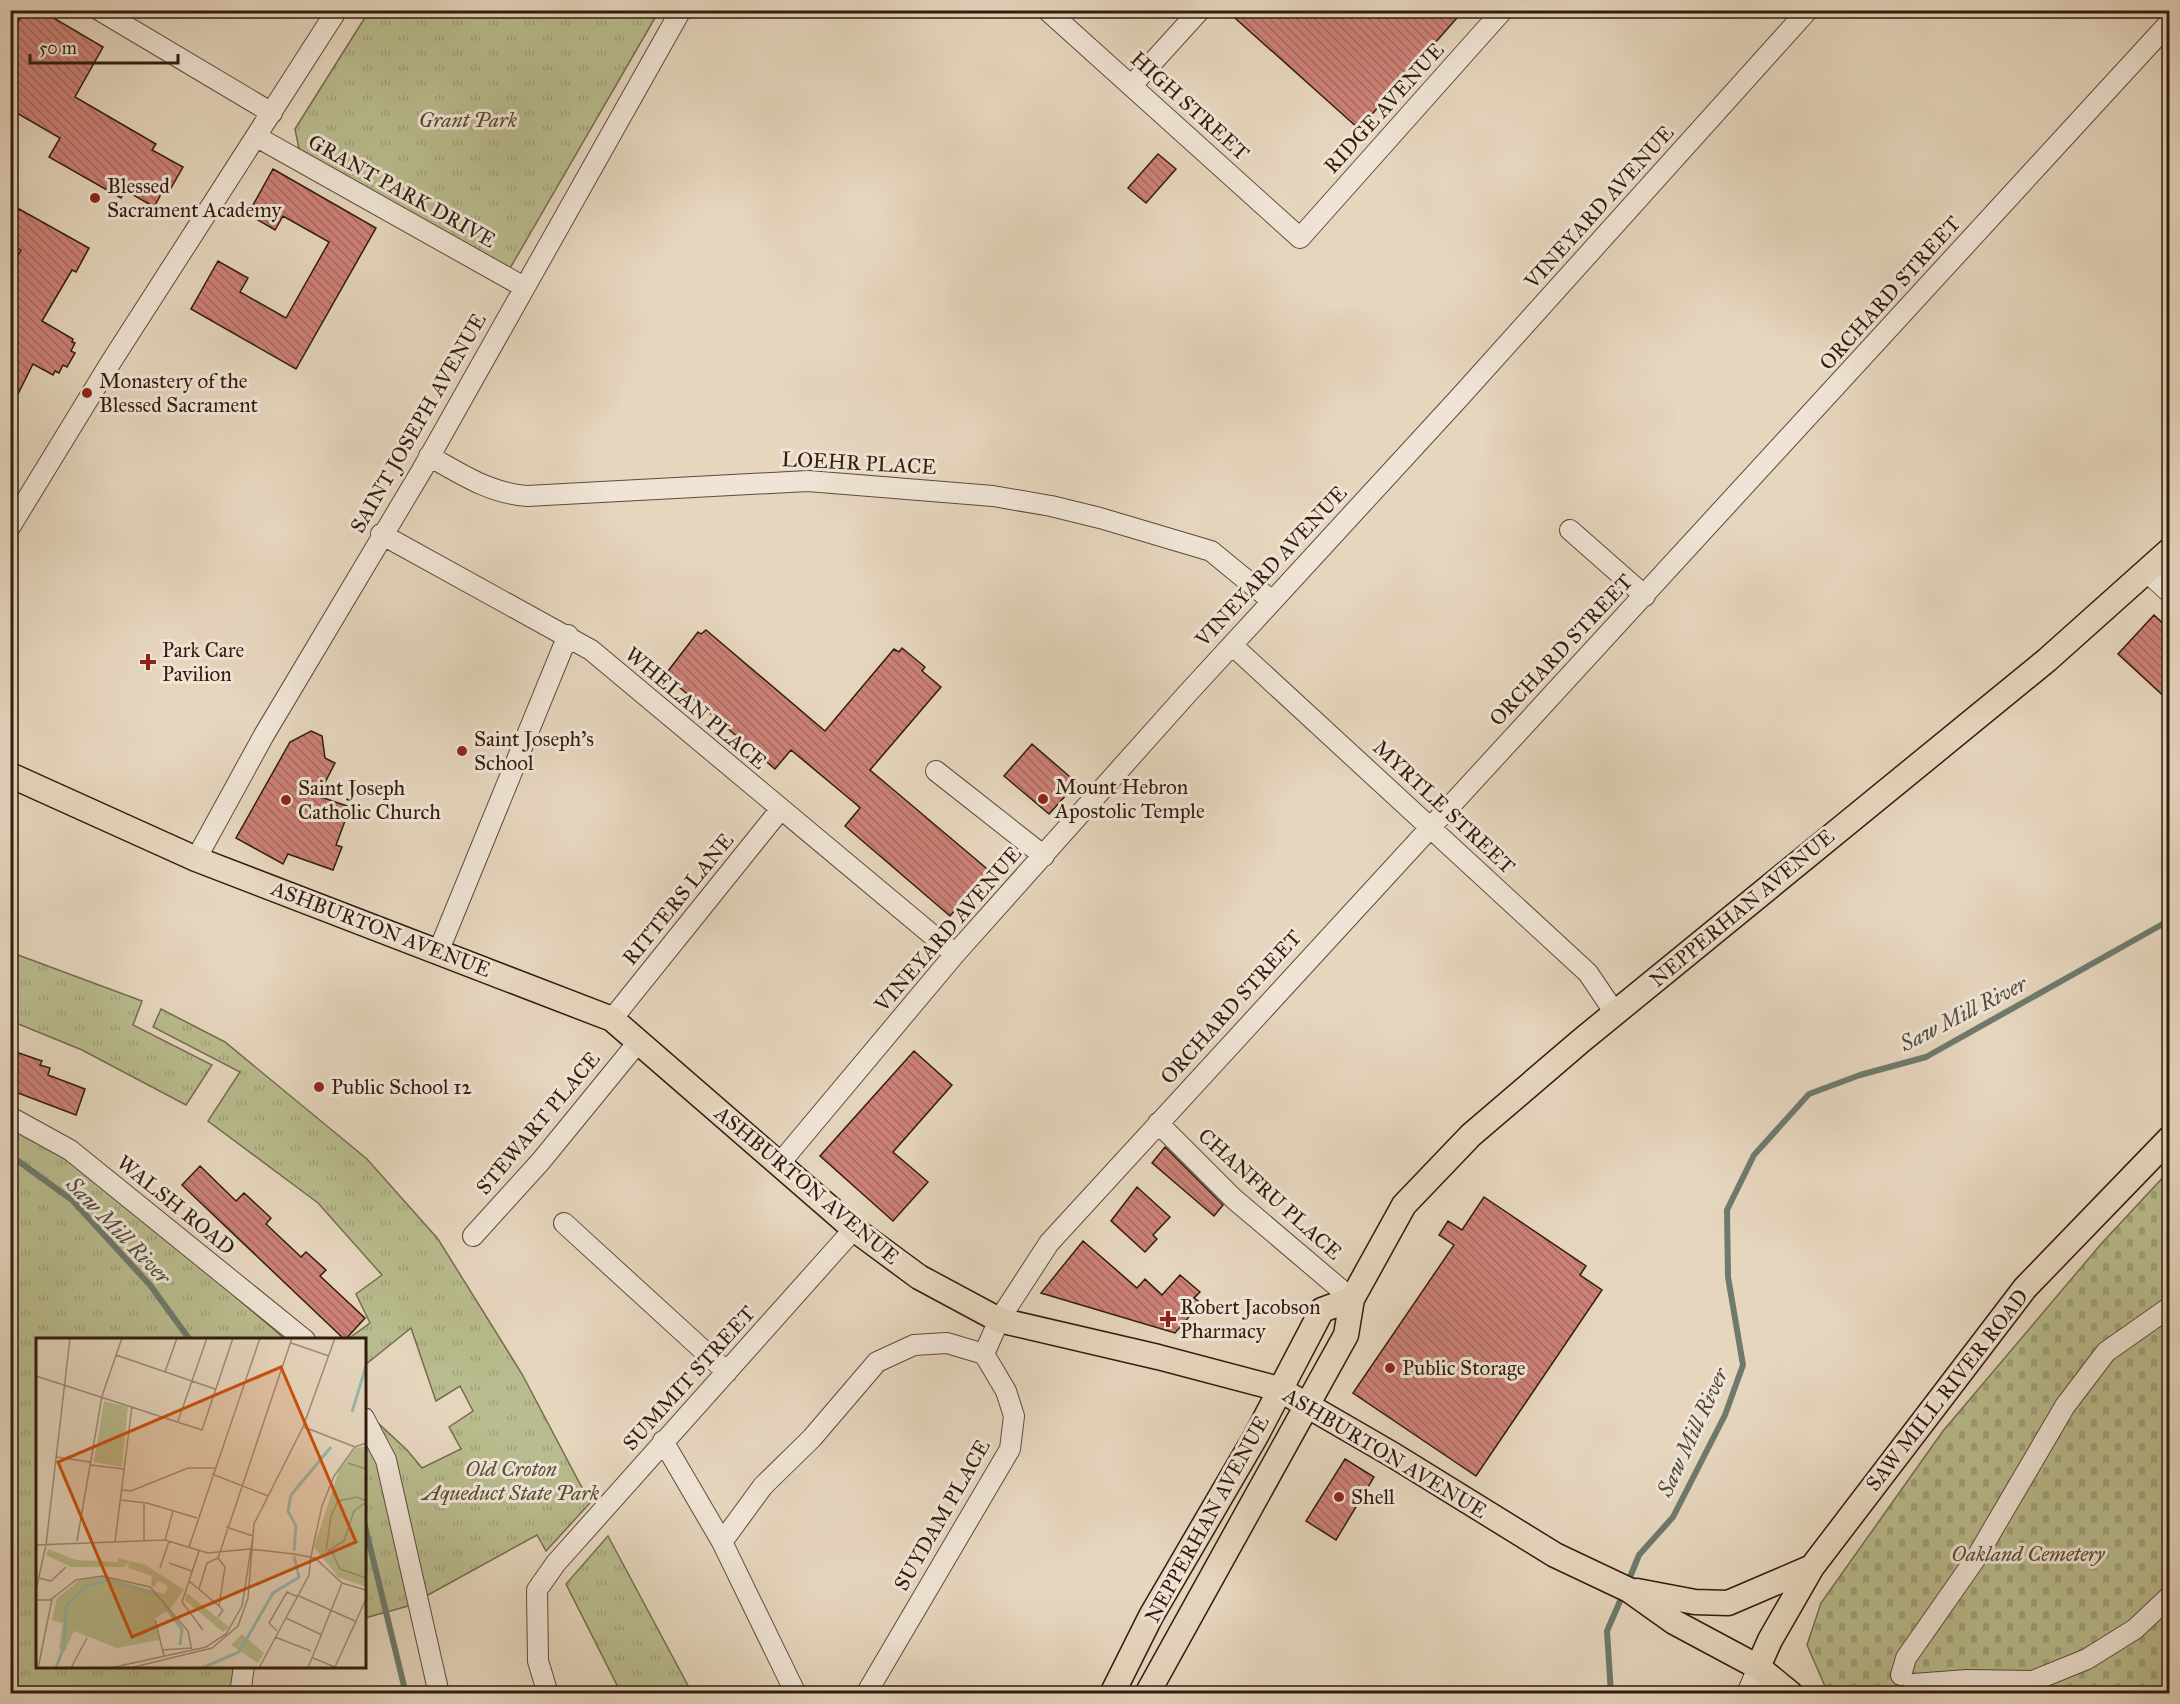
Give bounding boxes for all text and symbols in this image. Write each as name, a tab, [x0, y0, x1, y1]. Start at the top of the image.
scale bar	[30, 27, 178, 65]
text: 50 m	[39, 37, 77, 59]
street label: RIDGE AVENUE	[1318, 37, 1450, 179]
street label: HIGH STREET	[1125, 46, 1255, 166]
park label: Grant Park	[419, 107, 518, 133]
street label: VINEYARD AVENUE	[1518, 120, 1679, 295]
street label: GRANT PARK DRIVE	[304, 129, 500, 253]
place label: Blessed Sacrament Academy	[107, 173, 282, 223]
marker: Blessed Sacrament Academy	[88, 191, 102, 205]
street label: ORCHARD STREET	[1814, 211, 1966, 375]
street label: SAINT JOSEPH AVENUE	[344, 308, 492, 538]
place label: Monastery of the Blessed Sacrament	[99, 368, 259, 418]
marker: Monastery of the Blessed Sacrament	[80, 386, 94, 400]
street label: LOEHR PLACE	[781, 446, 937, 480]
street label: VINEYARD AVENUE	[1189, 480, 1352, 653]
street label: ORCHARD STREET	[1484, 569, 1638, 731]
place label: Park Care Pavilion	[162, 637, 244, 687]
street label: WHELAN PLACE	[620, 641, 772, 775]
marker: Park Care Pavilion	[139, 653, 157, 671]
place label: Saint Joseph's School	[474, 726, 594, 776]
street label: MYRTLE STREET	[1368, 734, 1520, 880]
marker: Saint Joseph's School	[455, 744, 469, 758]
place label: Mount Hebron Apostolic Temple	[1054, 774, 1205, 824]
place label: Saint Joseph Catholic Church	[298, 775, 441, 825]
marker: Mount Hebron Apostolic Temple	[1036, 792, 1050, 806]
marker: Saint Joseph Catholic Church	[279, 793, 293, 807]
street label: NEPPERHAN AVENUE	[1644, 823, 1840, 993]
street label: RITTERS LANE	[617, 828, 739, 970]
street label: VINEYARD AVENUE	[868, 841, 1027, 1018]
street label: ASHBURTON AVENUE	[267, 875, 495, 983]
street label: ORCHARD STREET	[1155, 925, 1307, 1089]
water label: Saw Mill River	[1894, 969, 2033, 1057]
street label: STEWART PLACE	[471, 1046, 605, 1200]
place label: Public School 12	[331, 1074, 472, 1100]
marker: Public School 12	[312, 1080, 326, 1094]
street label: ASHBURTON AVENUE	[709, 1099, 905, 1270]
street label: CHANFRU PLACE	[1193, 1123, 1347, 1265]
street label: WALSH ROAD	[112, 1149, 240, 1261]
water label: Saw Mill River	[60, 1170, 178, 1291]
street label: SAW MILL RIVER ROAD	[1860, 1284, 2034, 1496]
place label: Robert Jacobson Pharmacy	[1180, 1294, 1321, 1344]
street label: SUMMIT STREET	[617, 1300, 761, 1456]
marker: Robert Jacobson Pharmacy	[1161, 1312, 1175, 1326]
inset map	[36, 1338, 366, 1668]
place label: Public Storage	[1402, 1355, 1526, 1381]
marker: Public Storage	[1383, 1361, 1397, 1375]
water label: Saw Mill River	[1650, 1362, 1735, 1502]
street label: ASHBURTON AVENUE	[1278, 1381, 1492, 1524]
street label: NEPPERHAN AVENUE	[1139, 1411, 1275, 1627]
street label: SUYDAM PLACE	[888, 1435, 996, 1595]
park label: Old Croton Aqueduct State Park	[421, 1456, 600, 1506]
place label: Shell	[1351, 1484, 1395, 1510]
marker: Shell	[1332, 1490, 1346, 1504]
park label: Oakland Cemetery	[1951, 1541, 2106, 1567]

